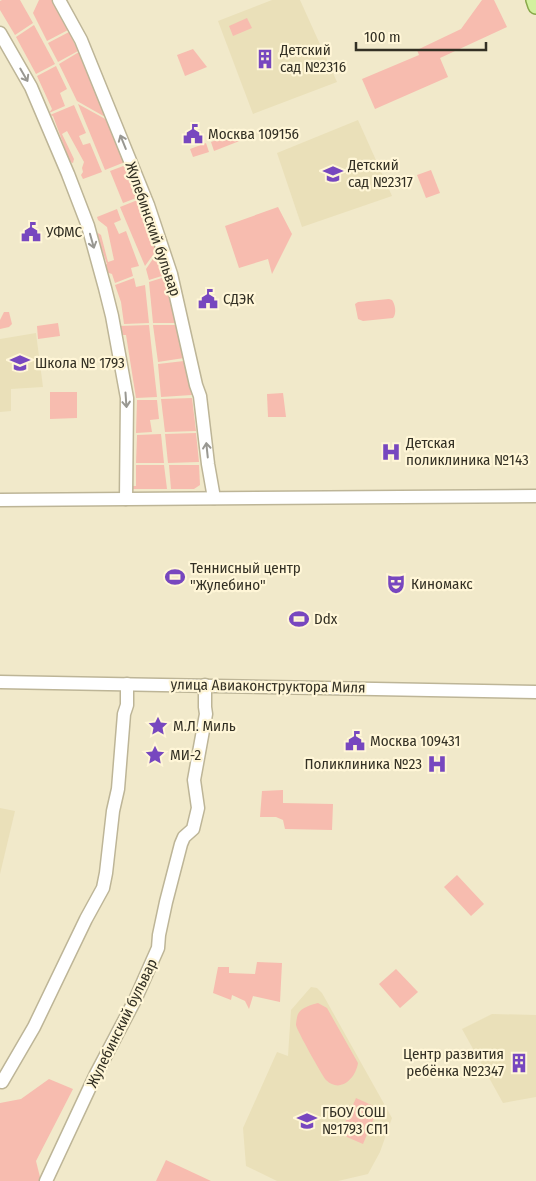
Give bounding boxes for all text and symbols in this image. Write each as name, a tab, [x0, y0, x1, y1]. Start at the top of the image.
scale bar	[356, 20, 486, 52]
text: 100 m	[364, 28, 401, 46]
place label: Детский сад №2316	[279, 41, 346, 76]
building icon: Детский сад №2316	[254, 48, 276, 70]
one-way arrow	[20, 67, 29, 82]
public building icon: Москва 109156	[182, 123, 204, 145]
place label: Москва 109156	[208, 125, 299, 143]
one-way arrow	[118, 135, 127, 151]
place label: Детский сад №2317	[347, 156, 413, 191]
street label: Жулебинский бульвар	[122, 159, 184, 299]
school or university icon: Детский сад №2317	[322, 163, 344, 185]
public building icon: УФМС	[20, 221, 42, 243]
place label: УФМС	[45, 223, 83, 241]
one-way arrow	[88, 233, 98, 249]
public building icon: СДЭК	[197, 288, 219, 310]
place label: СДЭК	[223, 290, 254, 308]
school or university icon: Школа № 1793	[9, 352, 31, 374]
place label: Школа № 1793	[35, 354, 125, 372]
one-way arrow	[122, 392, 131, 408]
place label: Детская поликлиника №143	[405, 434, 529, 469]
hospital icon: Детская поликлиника №143	[380, 441, 402, 463]
one-way arrow	[202, 442, 212, 458]
place label: Теннисный центр "Жулебино"	[190, 559, 301, 594]
sports icon: Теннисный центр "Жулебино"	[164, 566, 186, 588]
theatre icon: Киномакс	[385, 573, 407, 595]
place label: Киномакс	[411, 575, 473, 593]
sports icon: Ddx	[288, 608, 310, 630]
place label: Ddx	[314, 610, 338, 628]
street label: улица Авиаконструктора Миля	[170, 675, 366, 697]
place icon: М.Л. Миль	[147, 715, 169, 737]
place label: М.Л. Миль	[173, 717, 236, 735]
public building icon: Москва 109431	[344, 730, 366, 752]
place label: Москва 109431	[370, 732, 460, 750]
place icon: МИ-2	[144, 744, 166, 766]
place label: МИ-2	[170, 746, 201, 764]
hospital icon: Поликлиника №23	[426, 753, 448, 775]
place label: Поликлиника №23	[304, 755, 422, 773]
street label: Жулебинский бульвар	[83, 956, 161, 1090]
place label: Центр развития ребёнка №2347	[403, 1045, 504, 1080]
building icon: Центр развития ребёнка №2347	[508, 1052, 530, 1074]
place label: ГБОУ СОШ №1793 СП1	[322, 1103, 389, 1138]
school or university icon: ГБОУ СОШ №1793 СП1	[296, 1110, 318, 1132]

